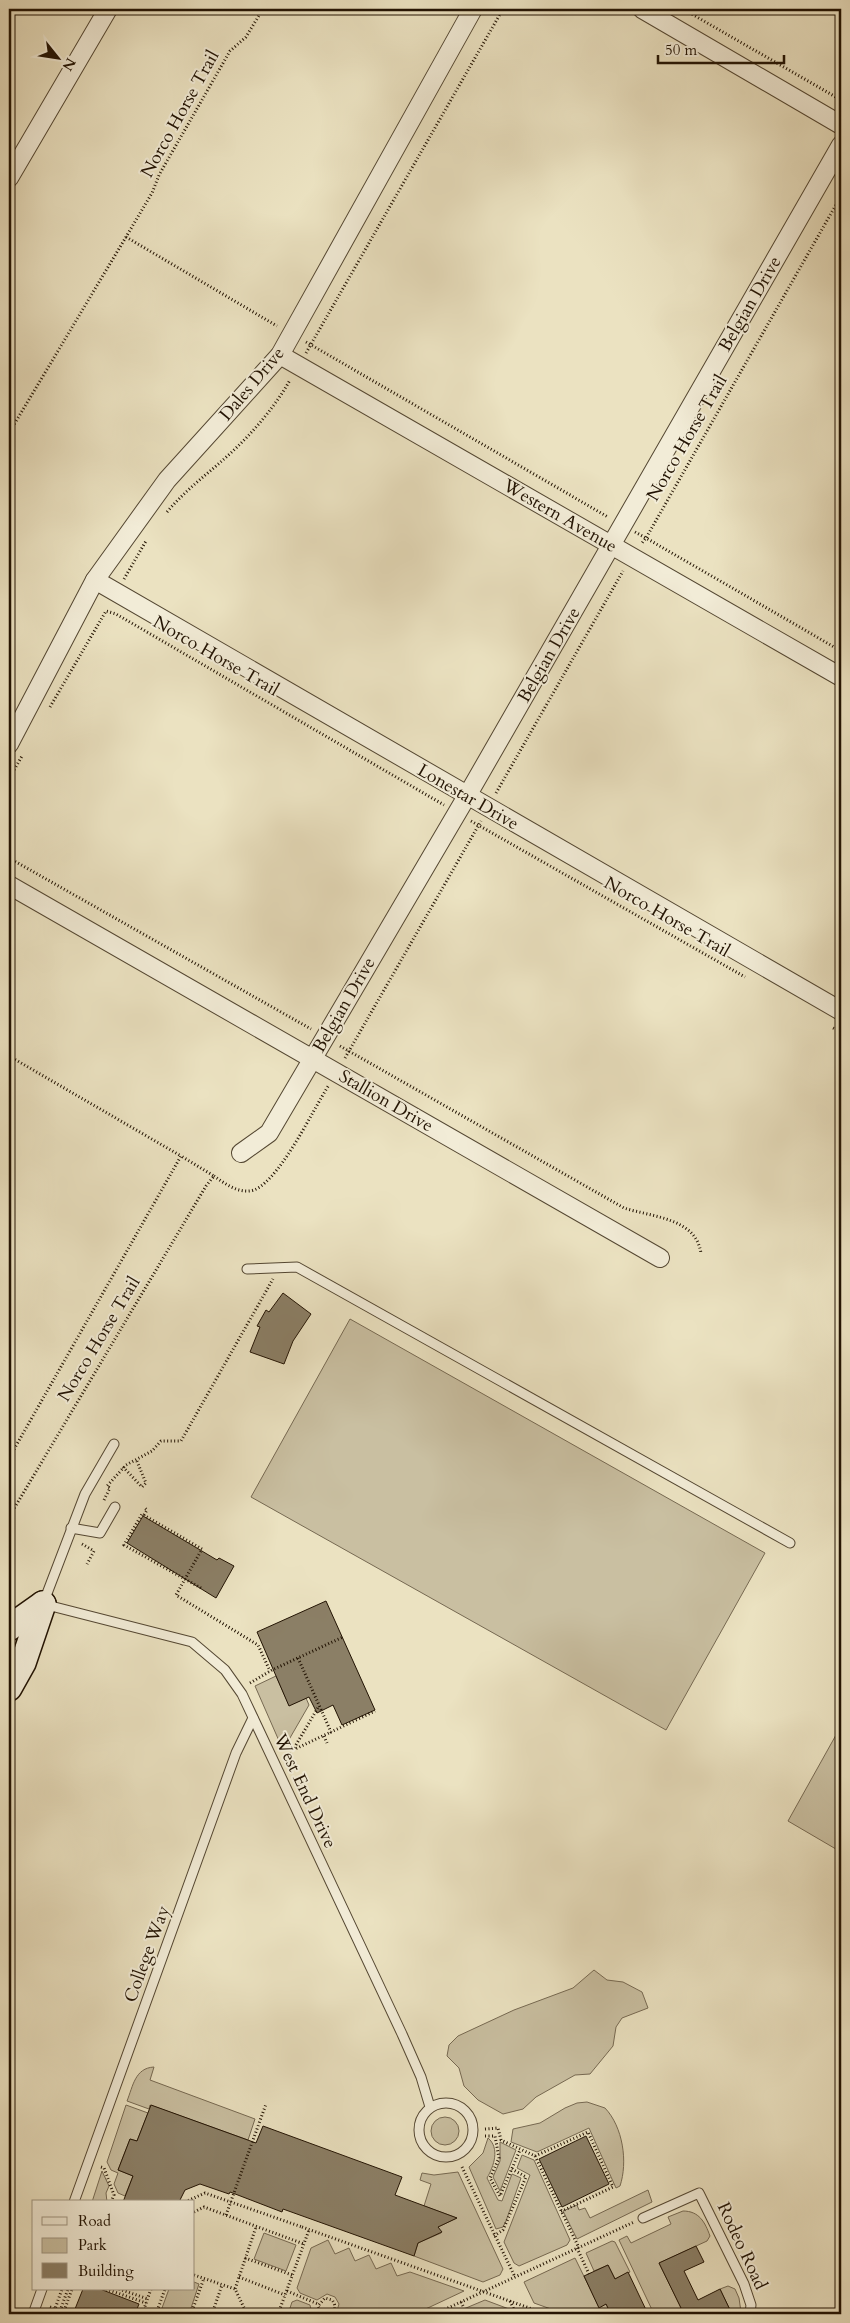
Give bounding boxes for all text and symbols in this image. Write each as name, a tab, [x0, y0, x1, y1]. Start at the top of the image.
north arrow	[32, 32, 82, 82]
scale bar	[658, 32, 784, 64]
text: 50 m	[665, 40, 697, 60]
street label: Norco Horse Trail	[135, 45, 226, 182]
text: N	[58, 54, 80, 74]
street label: Belgian Drive	[713, 252, 787, 356]
street label: Dales Drive	[214, 342, 290, 426]
street label: Norco Horse Trail	[641, 370, 734, 506]
street label: Western Avenue	[497, 473, 622, 559]
street label: Belgian Drive	[512, 603, 586, 707]
street label: Norco Horse Trail	[148, 610, 284, 703]
street label: Lonestar Drive	[413, 758, 523, 836]
street label: Norco Horse Trail	[599, 871, 735, 964]
street label: Belgian Drive	[307, 953, 381, 1057]
street label: Stallion Drive	[334, 1064, 438, 1138]
street label: Norco Horse Trail	[52, 1271, 146, 1406]
street label: West End Drive	[267, 1729, 343, 1852]
street label: College Way	[118, 1902, 176, 2006]
street label: Rodeo Road	[711, 2198, 773, 2294]
legend	[32, 2200, 195, 2290]
text: Road	[78, 2211, 111, 2231]
text: Park	[78, 2235, 107, 2255]
text: Building	[78, 2261, 134, 2281]

